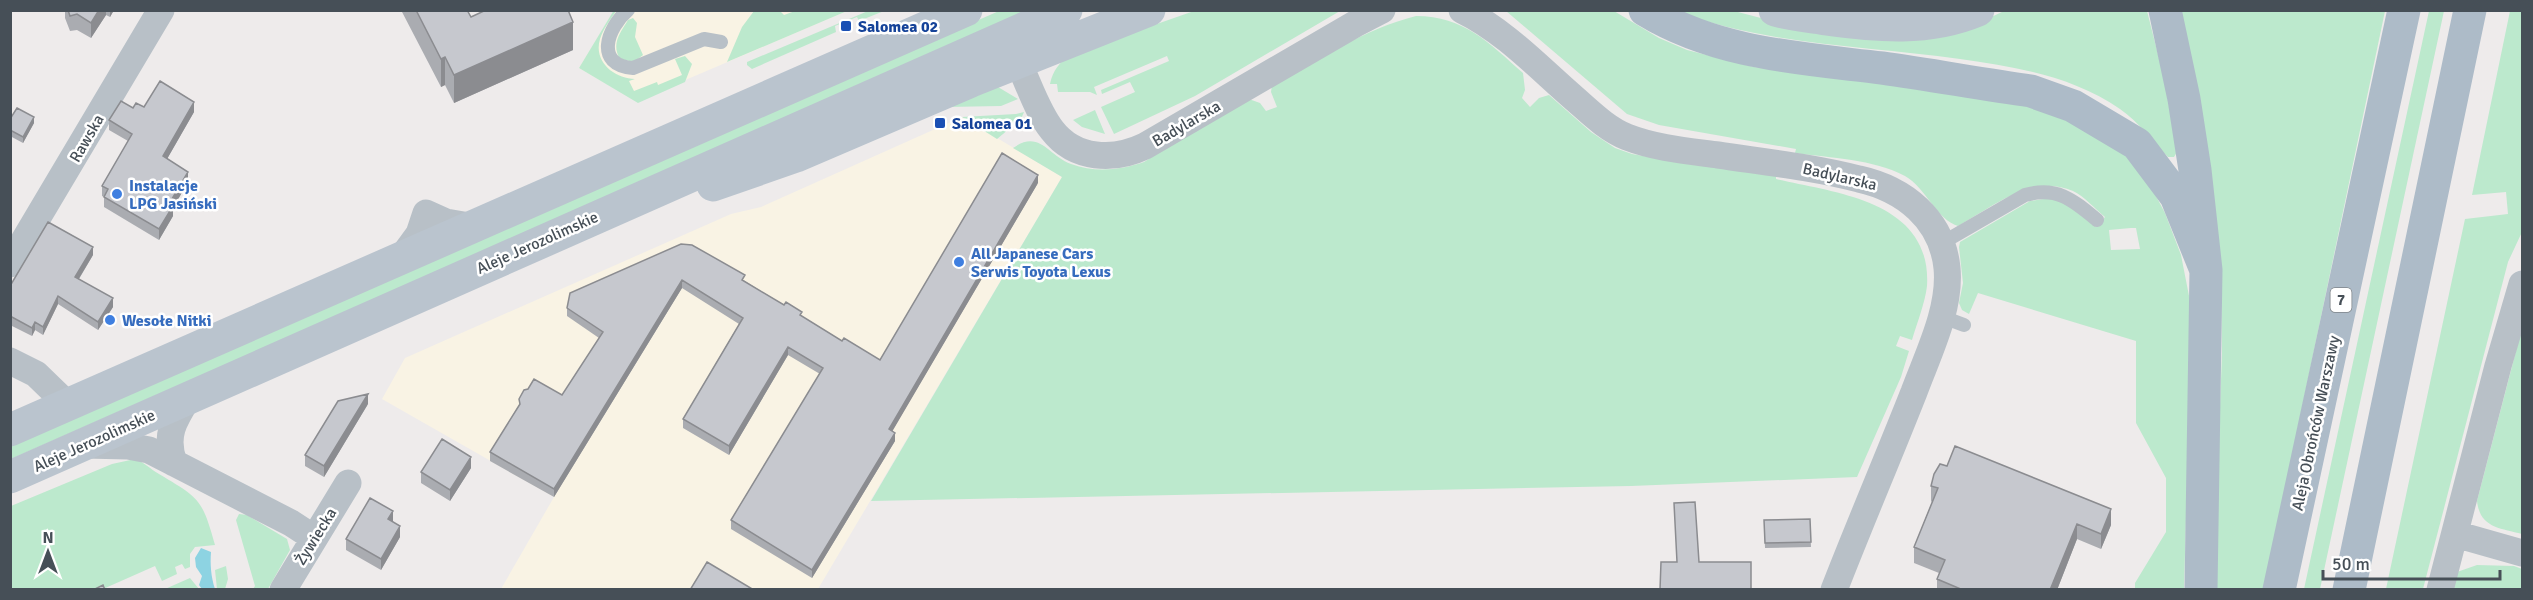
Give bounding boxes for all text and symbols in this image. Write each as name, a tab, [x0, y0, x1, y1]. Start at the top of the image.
place label: Salomea 02	[858, 17, 938, 37]
marker: Salomea 02	[839, 19, 853, 33]
street label: Badylarska	[1149, 96, 1224, 151]
street label: Rawska	[65, 111, 109, 166]
place label: Salomea 01	[952, 114, 1033, 134]
marker: Salomea 01	[933, 116, 947, 130]
street label: Badylarska	[1801, 159, 1879, 195]
place label: Instalacje LPG Jasiński	[129, 176, 217, 214]
marker: Instalacje LPG Jasiński	[110, 187, 124, 201]
street label: Aleje Jerozolimskie	[473, 207, 601, 279]
place label: All Japanese Cars Serwis Toyota Lexus	[971, 244, 1111, 282]
marker: All Japanese Cars Serwis Toyota Lexus	[952, 255, 966, 269]
road number: 7	[2330, 288, 2352, 312]
place label: Wesołe Nitki	[122, 311, 211, 331]
marker: Wesołe Nitki	[103, 313, 117, 327]
street label: Aleja Obrońców Warszawy	[2288, 333, 2344, 513]
street label: Aleje Jerozolimskie	[30, 405, 158, 477]
street label: Żywiecka	[290, 504, 341, 569]
north arrow	[18, 522, 78, 582]
text: N	[42, 528, 54, 548]
scale bar	[2323, 543, 2500, 581]
text: 50 m	[2332, 553, 2370, 575]

